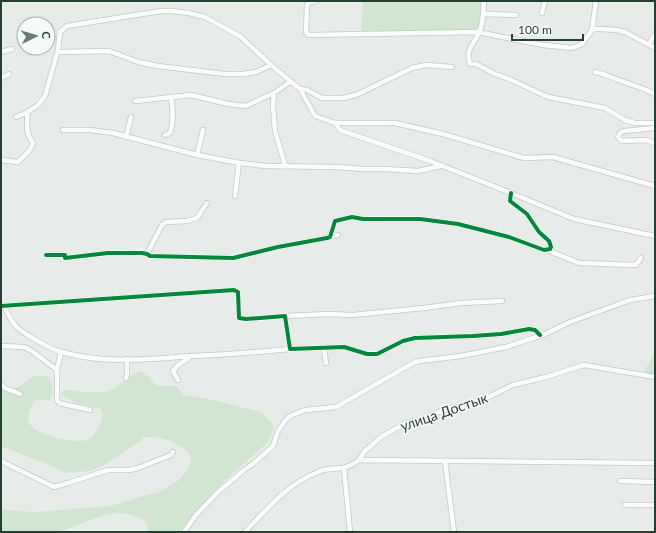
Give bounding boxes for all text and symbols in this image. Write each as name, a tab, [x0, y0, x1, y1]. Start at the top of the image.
north arrow	[16, 16, 56, 56]
scale bar	[512, 16, 583, 42]
text: 100 m	[518, 22, 552, 37]
text: С	[40, 31, 53, 40]
street label: улица Достык	[398, 388, 491, 434]

